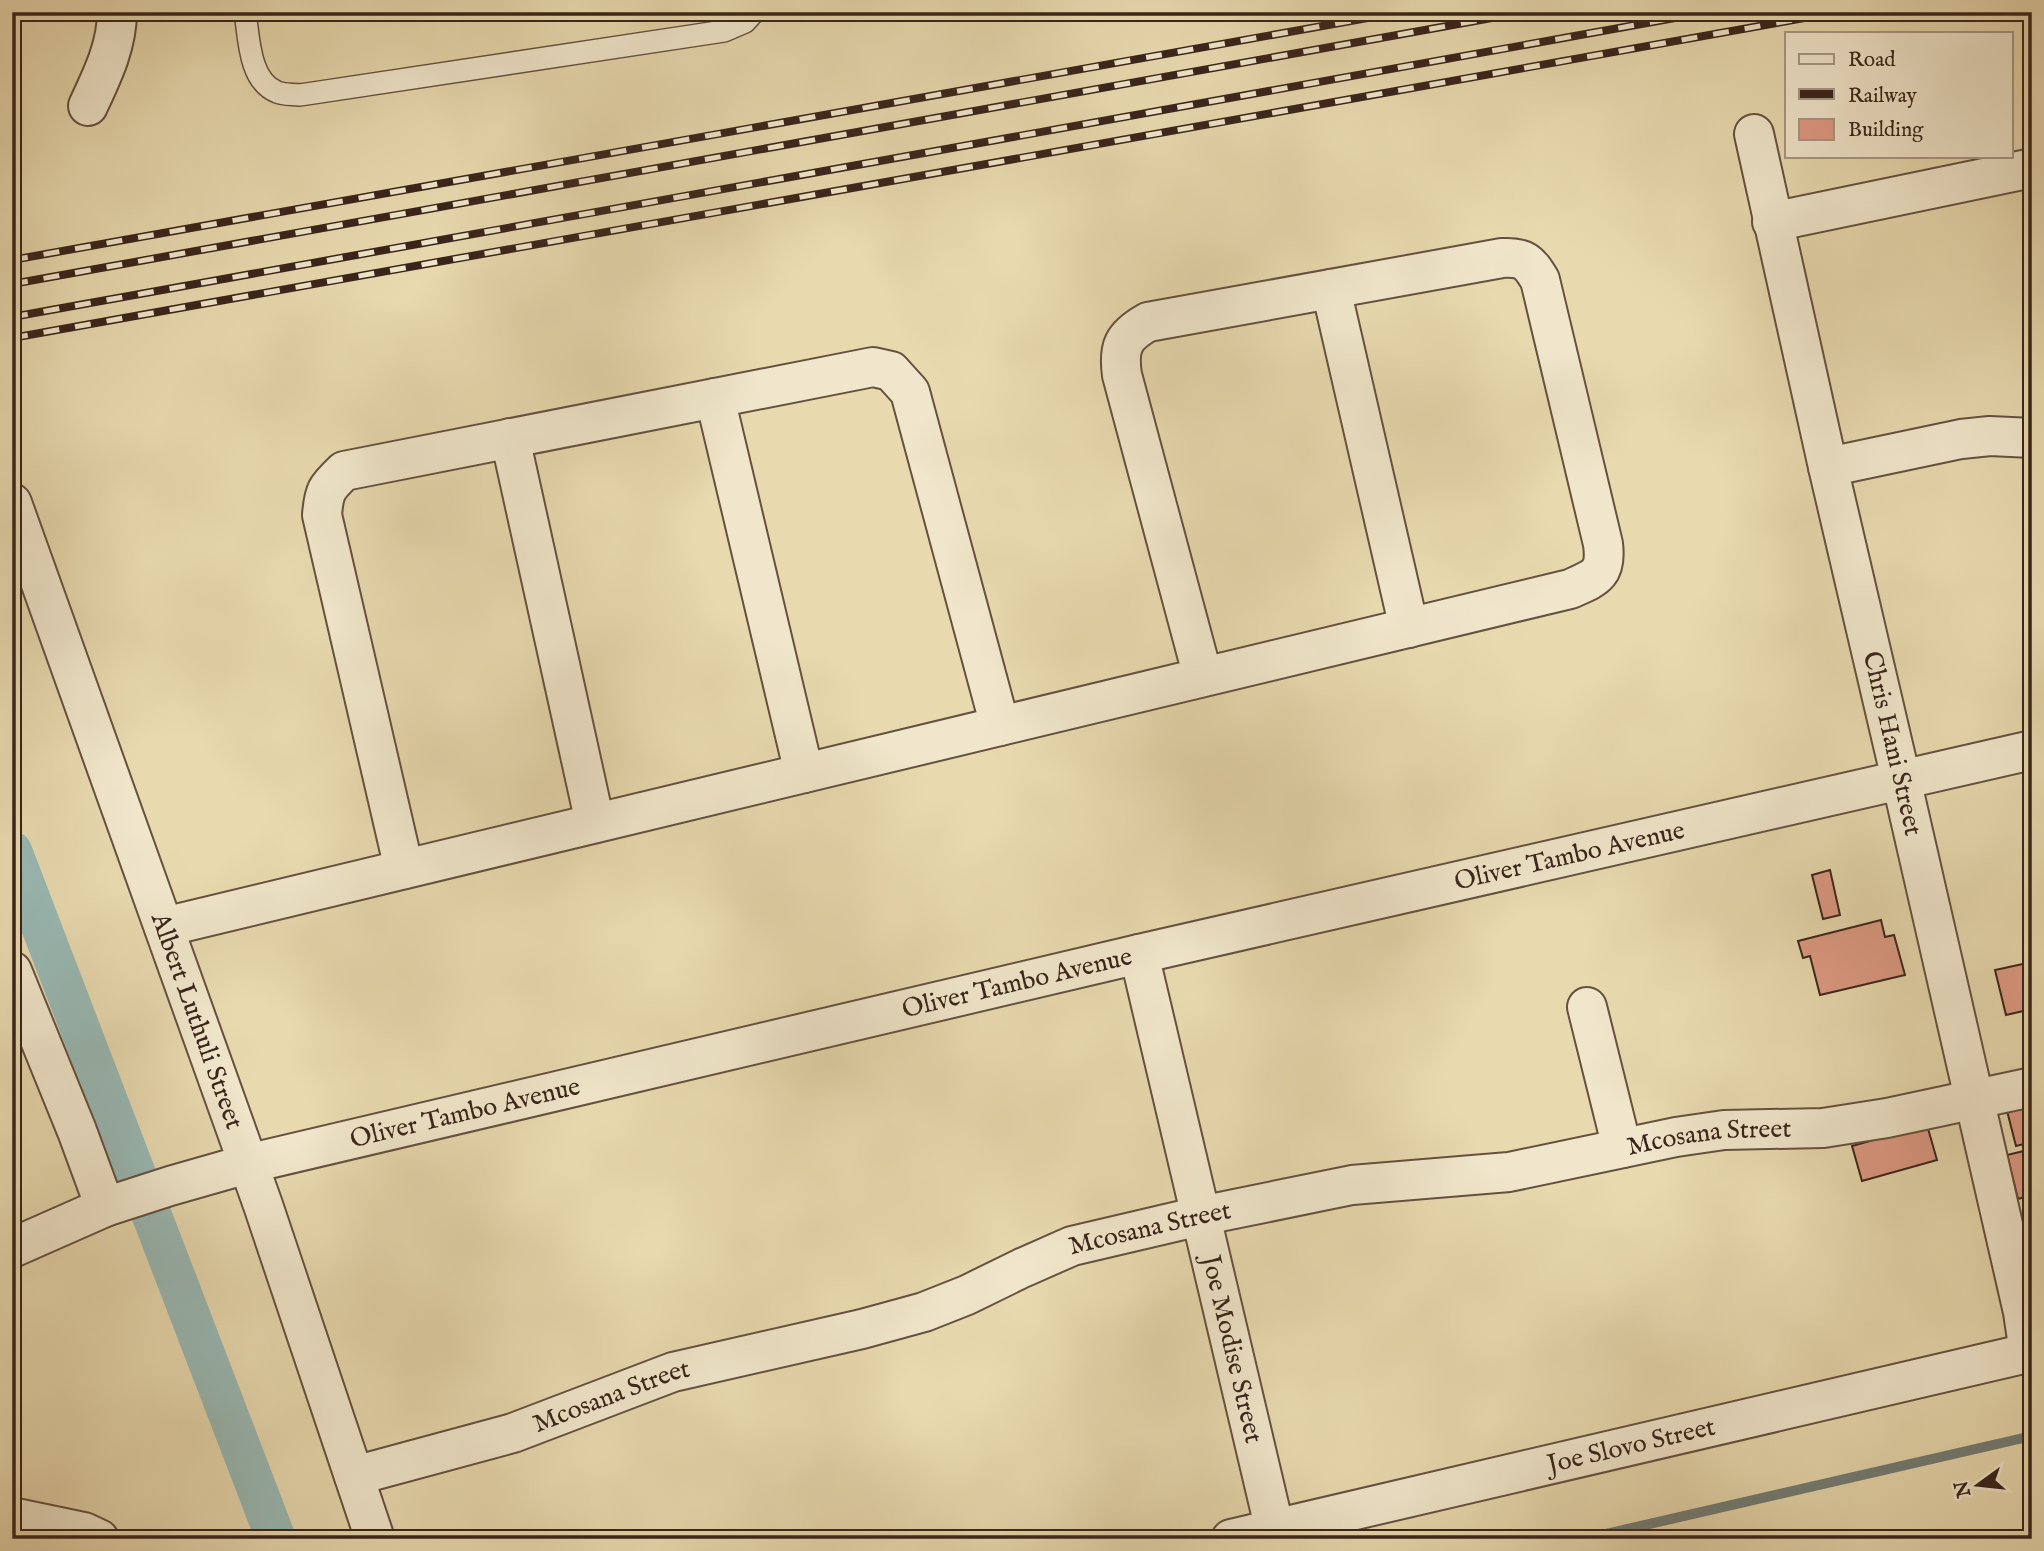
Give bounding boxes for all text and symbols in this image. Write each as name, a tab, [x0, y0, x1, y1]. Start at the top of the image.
legend	[1785, 32, 2012, 158]
text: Road	[1848, 47, 1896, 74]
text: Railway	[1848, 83, 1918, 110]
text: Building	[1848, 117, 1924, 144]
street label: Chris Hani Street	[1855, 648, 1930, 839]
street label: Oliver Tambo Avenue	[1451, 813, 1688, 898]
street label: Albert Luthuli Street	[143, 907, 251, 1133]
street label: Oliver Tambo Avenue	[899, 940, 1135, 1026]
street label: Oliver Tambo Avenue	[347, 1070, 583, 1156]
street label: Mcosana Street	[1624, 1112, 1792, 1163]
street label: Mcosana Street	[1065, 1194, 1234, 1263]
street label: Joe Modise Street	[1193, 1249, 1270, 1446]
street label: Mcosana Street	[528, 1352, 693, 1440]
street label: Joe Slovo Street	[1541, 1410, 1718, 1482]
north arrow	[1942, 1450, 2012, 1520]
text: N	[1950, 1477, 1977, 1501]

